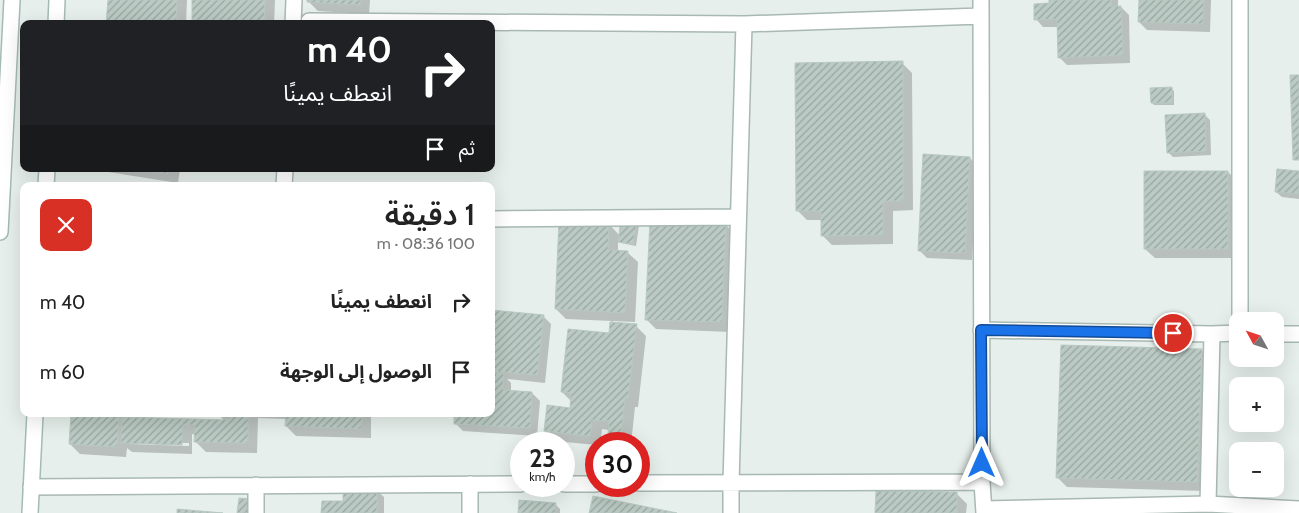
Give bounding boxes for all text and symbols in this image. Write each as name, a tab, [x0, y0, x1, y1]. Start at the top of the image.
text: 40 m	[307, 28, 392, 71]
icon: right	[410, 40, 475, 105]
text: انعطف يمينًا	[283, 80, 392, 107]
icon: arrive	[421, 135, 449, 163]
text: ثم	[459, 137, 475, 160]
text: 1 دقيقة	[385, 196, 475, 233]
button: close	[40, 199, 92, 251]
text: 100 m · 08:36	[377, 234, 475, 253]
icon: right	[447, 288, 475, 316]
text: انعطف يمينًا	[331, 290, 432, 313]
text: 40 m	[40, 291, 85, 314]
pin	[1152, 312, 1194, 354]
north arrow	[1229, 312, 1284, 368]
map controls	[1229, 312, 1284, 497]
icon: arrive	[1159, 319, 1187, 347]
icon: arrive	[447, 358, 475, 386]
text: الوصول إلى الوجهة	[280, 360, 432, 383]
text: 60 m	[40, 361, 85, 384]
button: +	[1229, 377, 1284, 432]
speed limit sign: 30	[585, 432, 650, 497]
position arrow	[955, 436, 1007, 488]
button: −	[1229, 442, 1284, 497]
text: 23	[529, 443, 556, 473]
text: km/h	[529, 469, 556, 484]

